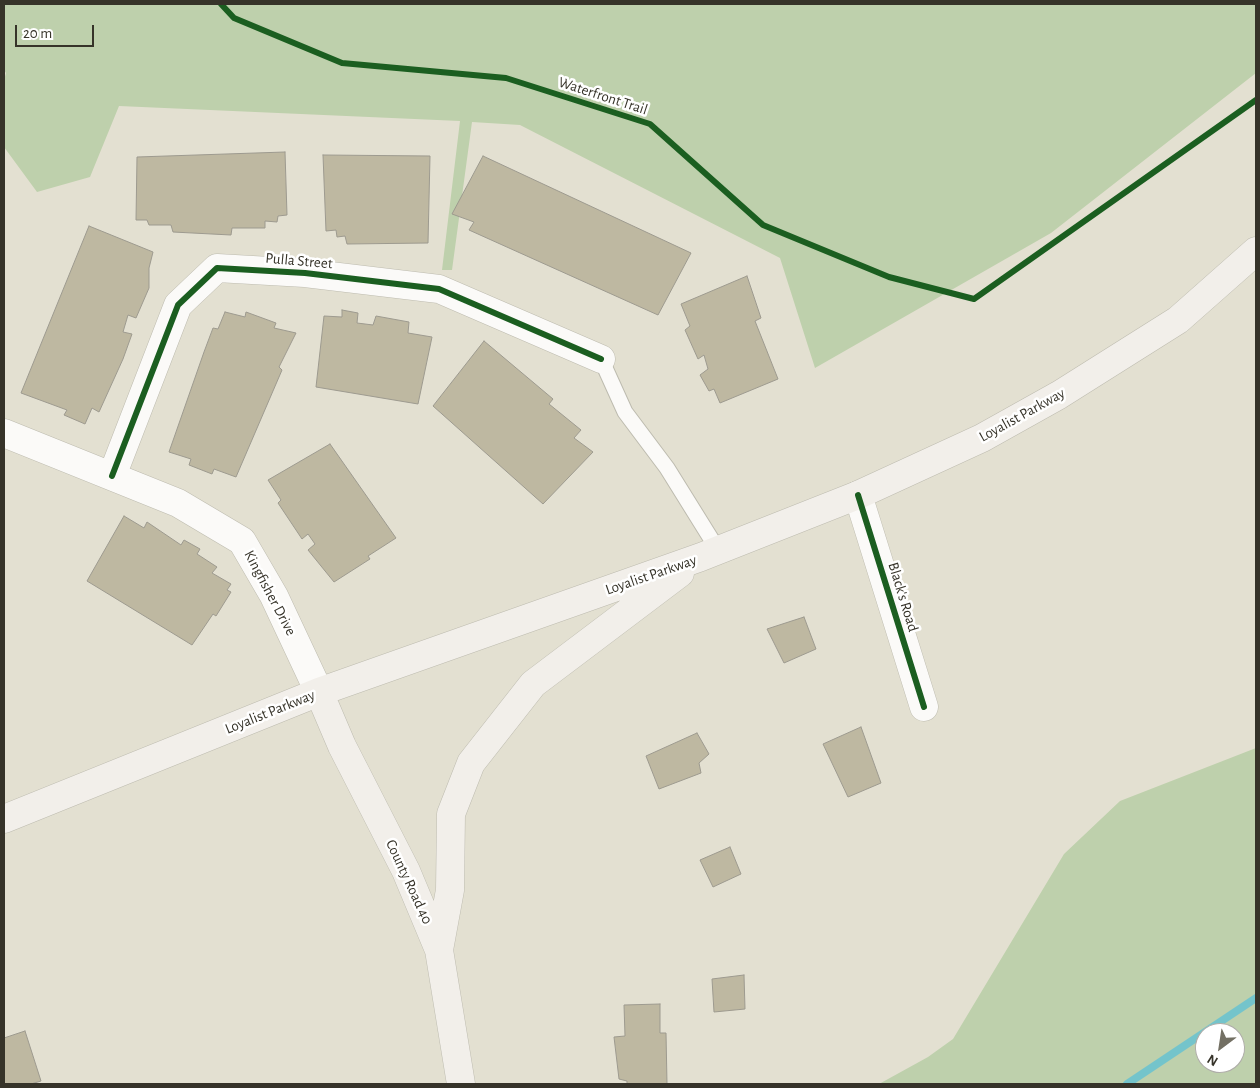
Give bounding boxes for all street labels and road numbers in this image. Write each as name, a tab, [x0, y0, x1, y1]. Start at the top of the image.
street label: Waterfront Trail	[556, 73, 650, 119]
street label: Pulla Street	[265, 249, 333, 273]
street label: Loyalist Parkway	[976, 384, 1068, 446]
street label: Kingfisher Drive	[240, 547, 300, 639]
street label: Loyalist Parkway	[603, 551, 699, 599]
street label: Black's Road	[884, 560, 922, 634]
street label: Loyalist Parkway	[222, 686, 318, 738]
street label: County Road 40	[382, 837, 436, 927]

